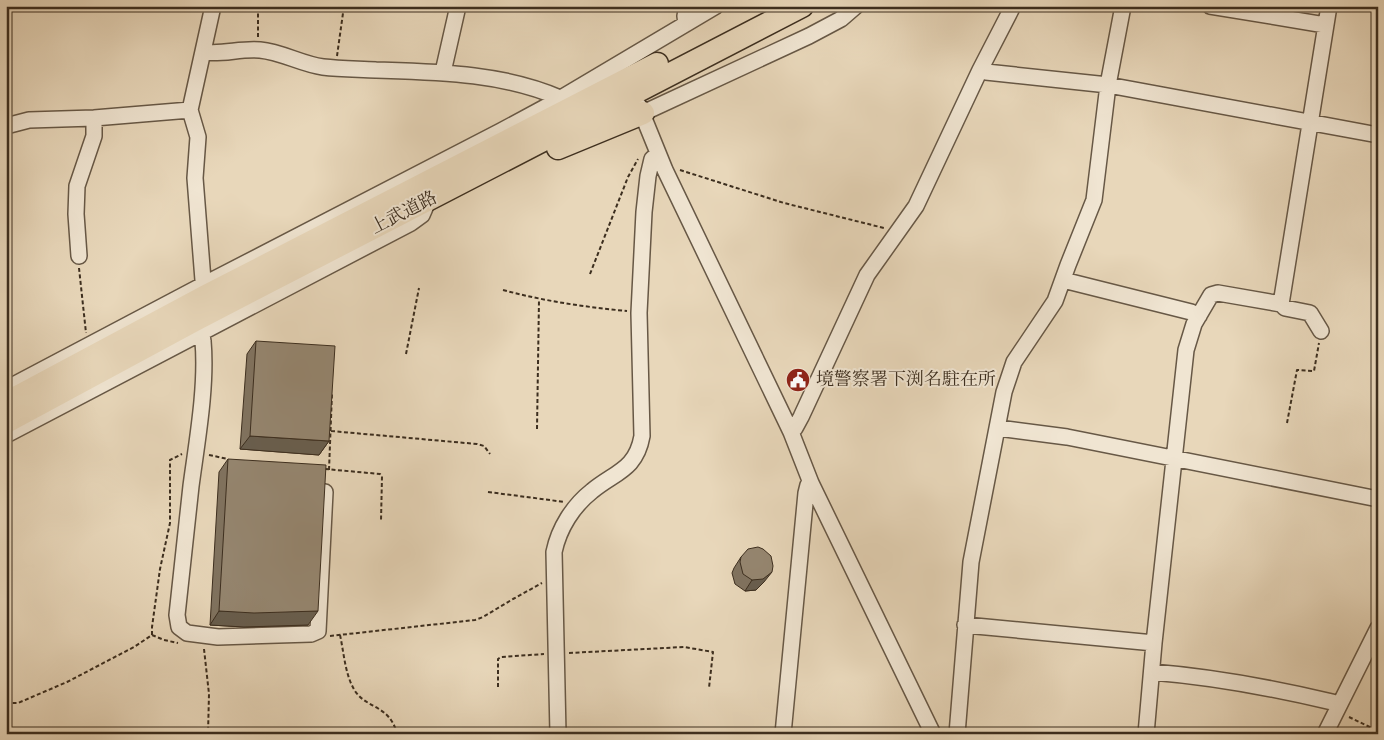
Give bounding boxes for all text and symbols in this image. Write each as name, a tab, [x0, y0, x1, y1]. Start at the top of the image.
street label: 上武道路	[367, 187, 440, 237]
public building icon: 境警察署下渕名駐在所	[785, 367, 811, 393]
place label: 境警察署下渕名駐在所	[816, 369, 996, 389]

